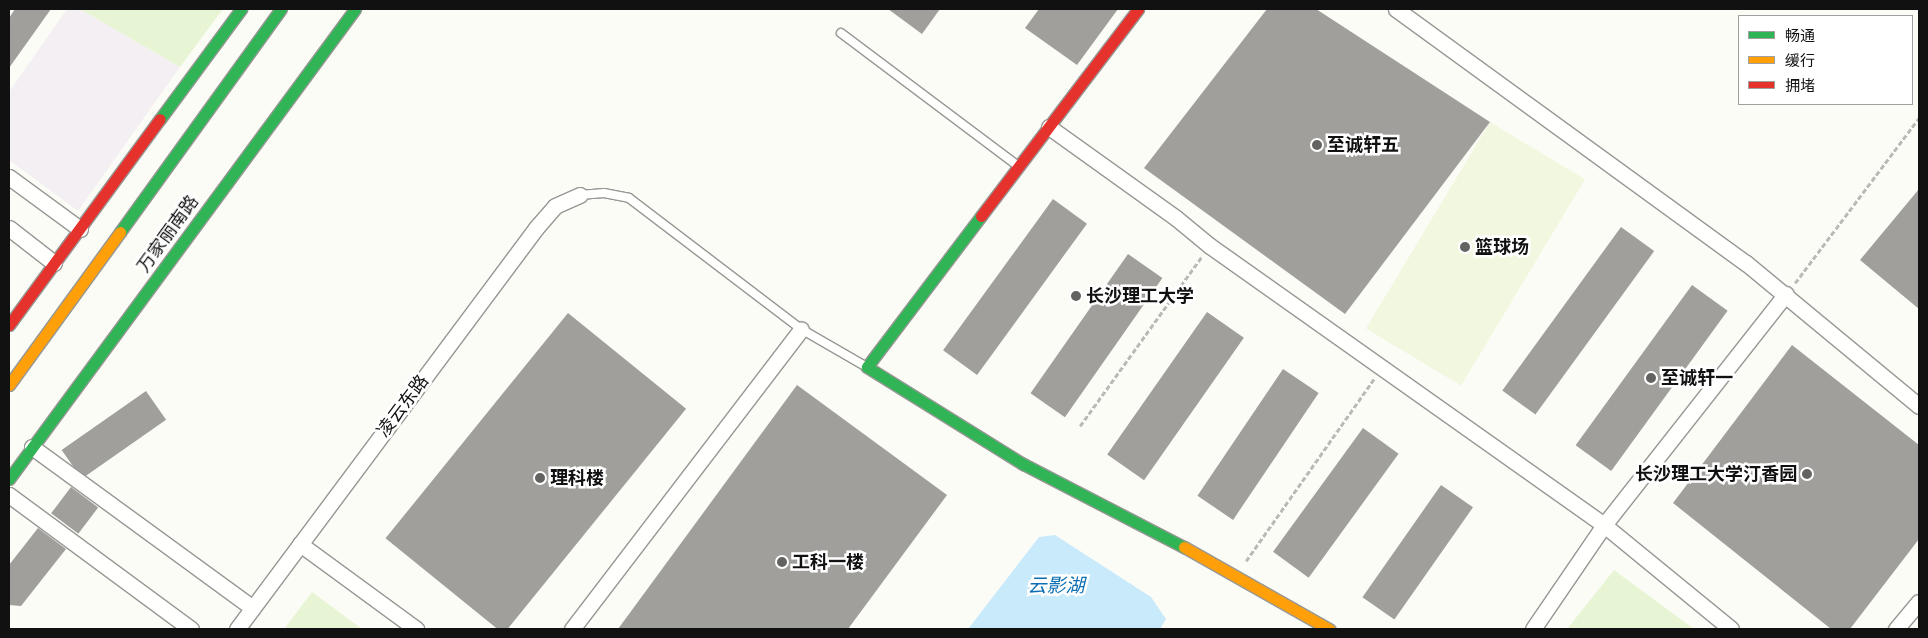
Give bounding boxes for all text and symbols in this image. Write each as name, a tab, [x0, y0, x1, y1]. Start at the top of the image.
legend	[1738, 15, 1913, 105]
text: 畅通	[1785, 27, 1815, 45]
text: 缓行	[1785, 52, 1815, 70]
text: 拥堵	[1785, 77, 1815, 95]
place label: 至诚轩五	[1327, 134, 1399, 156]
marker: 至诚轩五	[1311, 139, 1323, 151]
street label: 万家丽南路	[133, 191, 203, 277]
place label: 篮球场	[1475, 236, 1529, 258]
marker: 篮球场	[1459, 241, 1471, 253]
place label: 长沙理工大学	[1086, 285, 1194, 307]
marker: 长沙理工大学	[1070, 290, 1082, 302]
place label: 至诚轩一	[1661, 367, 1733, 389]
street label: 凌云东路	[373, 371, 433, 441]
marker: 至诚轩一	[1645, 372, 1657, 384]
place label: 长沙理工大学汀香园	[1635, 463, 1797, 485]
place label: 理科楼	[550, 467, 604, 489]
marker: 长沙理工大学汀香园	[1801, 468, 1813, 480]
marker: 理科楼	[534, 472, 546, 484]
place label: 工科一楼	[792, 551, 864, 573]
marker: 工科一楼	[776, 556, 788, 568]
water label: 云影湖	[1028, 575, 1084, 597]

